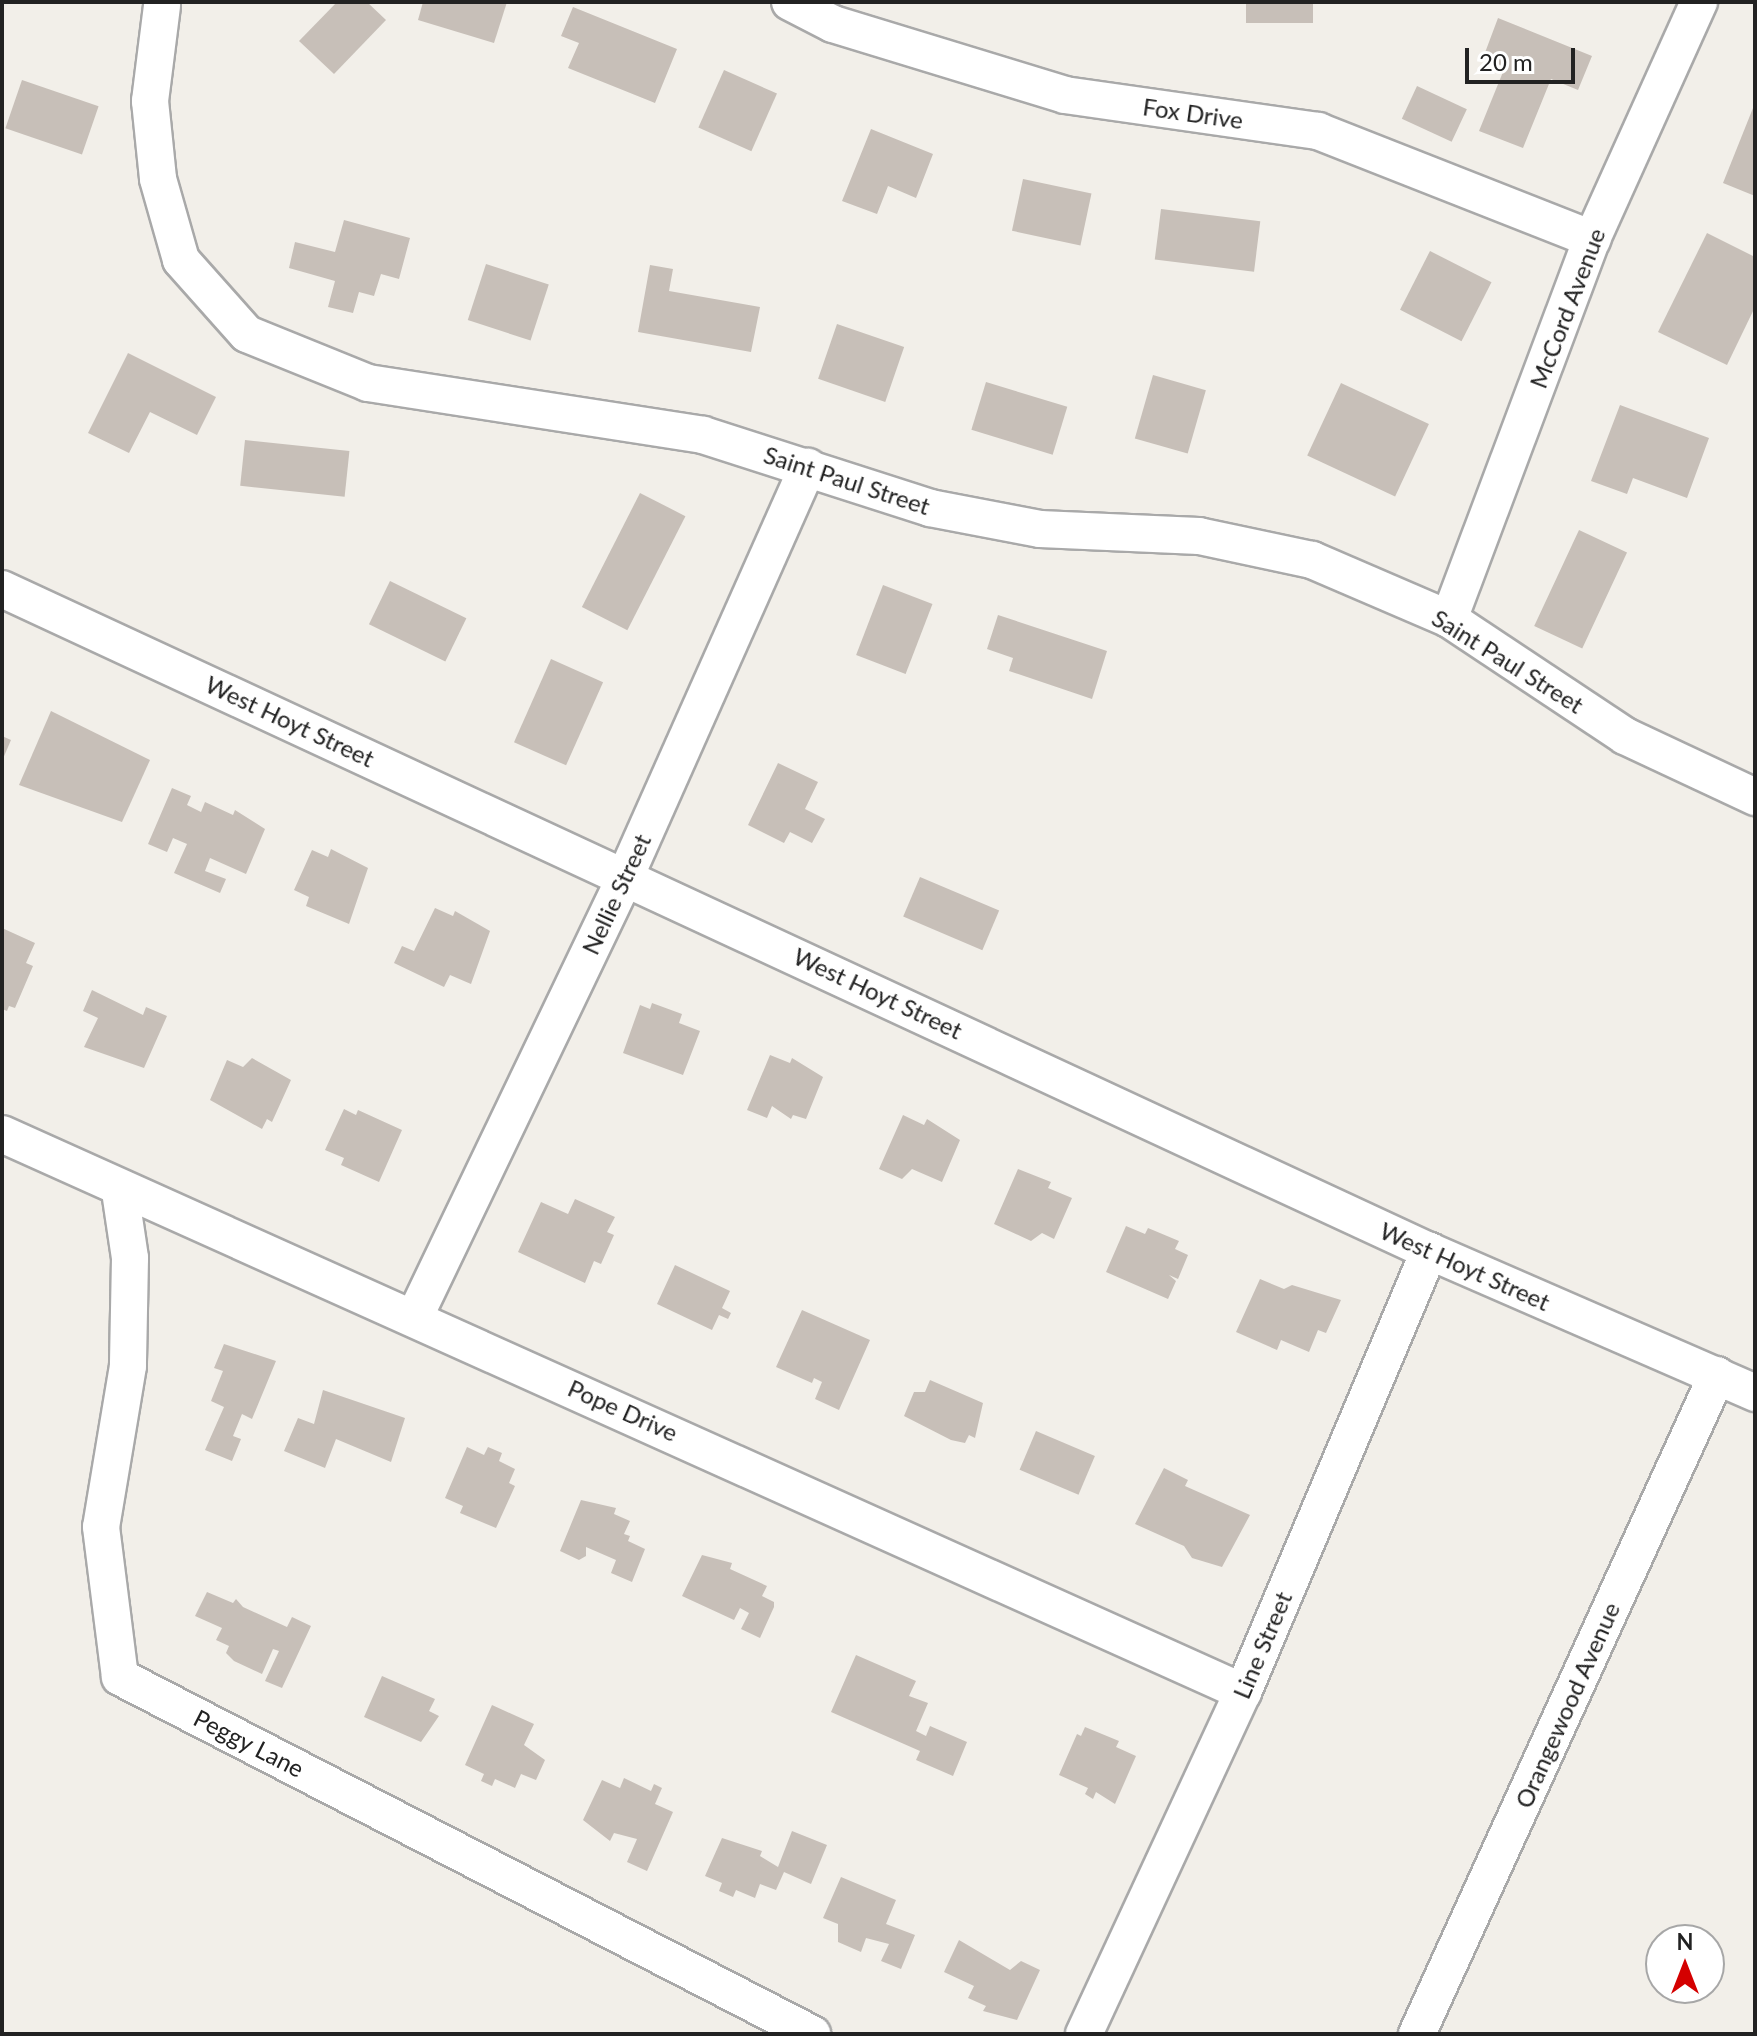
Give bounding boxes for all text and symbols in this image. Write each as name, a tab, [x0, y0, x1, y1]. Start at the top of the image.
scale bar	[1469, 32, 1579, 82]
text: 20 m	[1479, 47, 1533, 76]
street label: Fox Drive	[1141, 92, 1245, 134]
street label: McCord Avenue	[1523, 224, 1611, 392]
street label: Saint Paul Street	[760, 440, 934, 520]
street label: Saint Paul Street	[1427, 603, 1589, 719]
street label: West Hoyt Street	[201, 669, 379, 773]
street label: Nellie Street	[576, 829, 656, 959]
street label: West Hoyt Street	[789, 941, 967, 1045]
street label: West Hoyt Street	[1376, 1216, 1554, 1316]
street label: Pope Drive	[564, 1373, 682, 1447]
street label: Line Street	[1227, 1587, 1297, 1703]
street label: Orangewood Avenue	[1509, 1597, 1625, 1813]
street label: Peggy Lane	[189, 1703, 309, 1783]
north arrow	[1645, 1924, 1725, 2004]
text: N	[1677, 1928, 1693, 1955]

